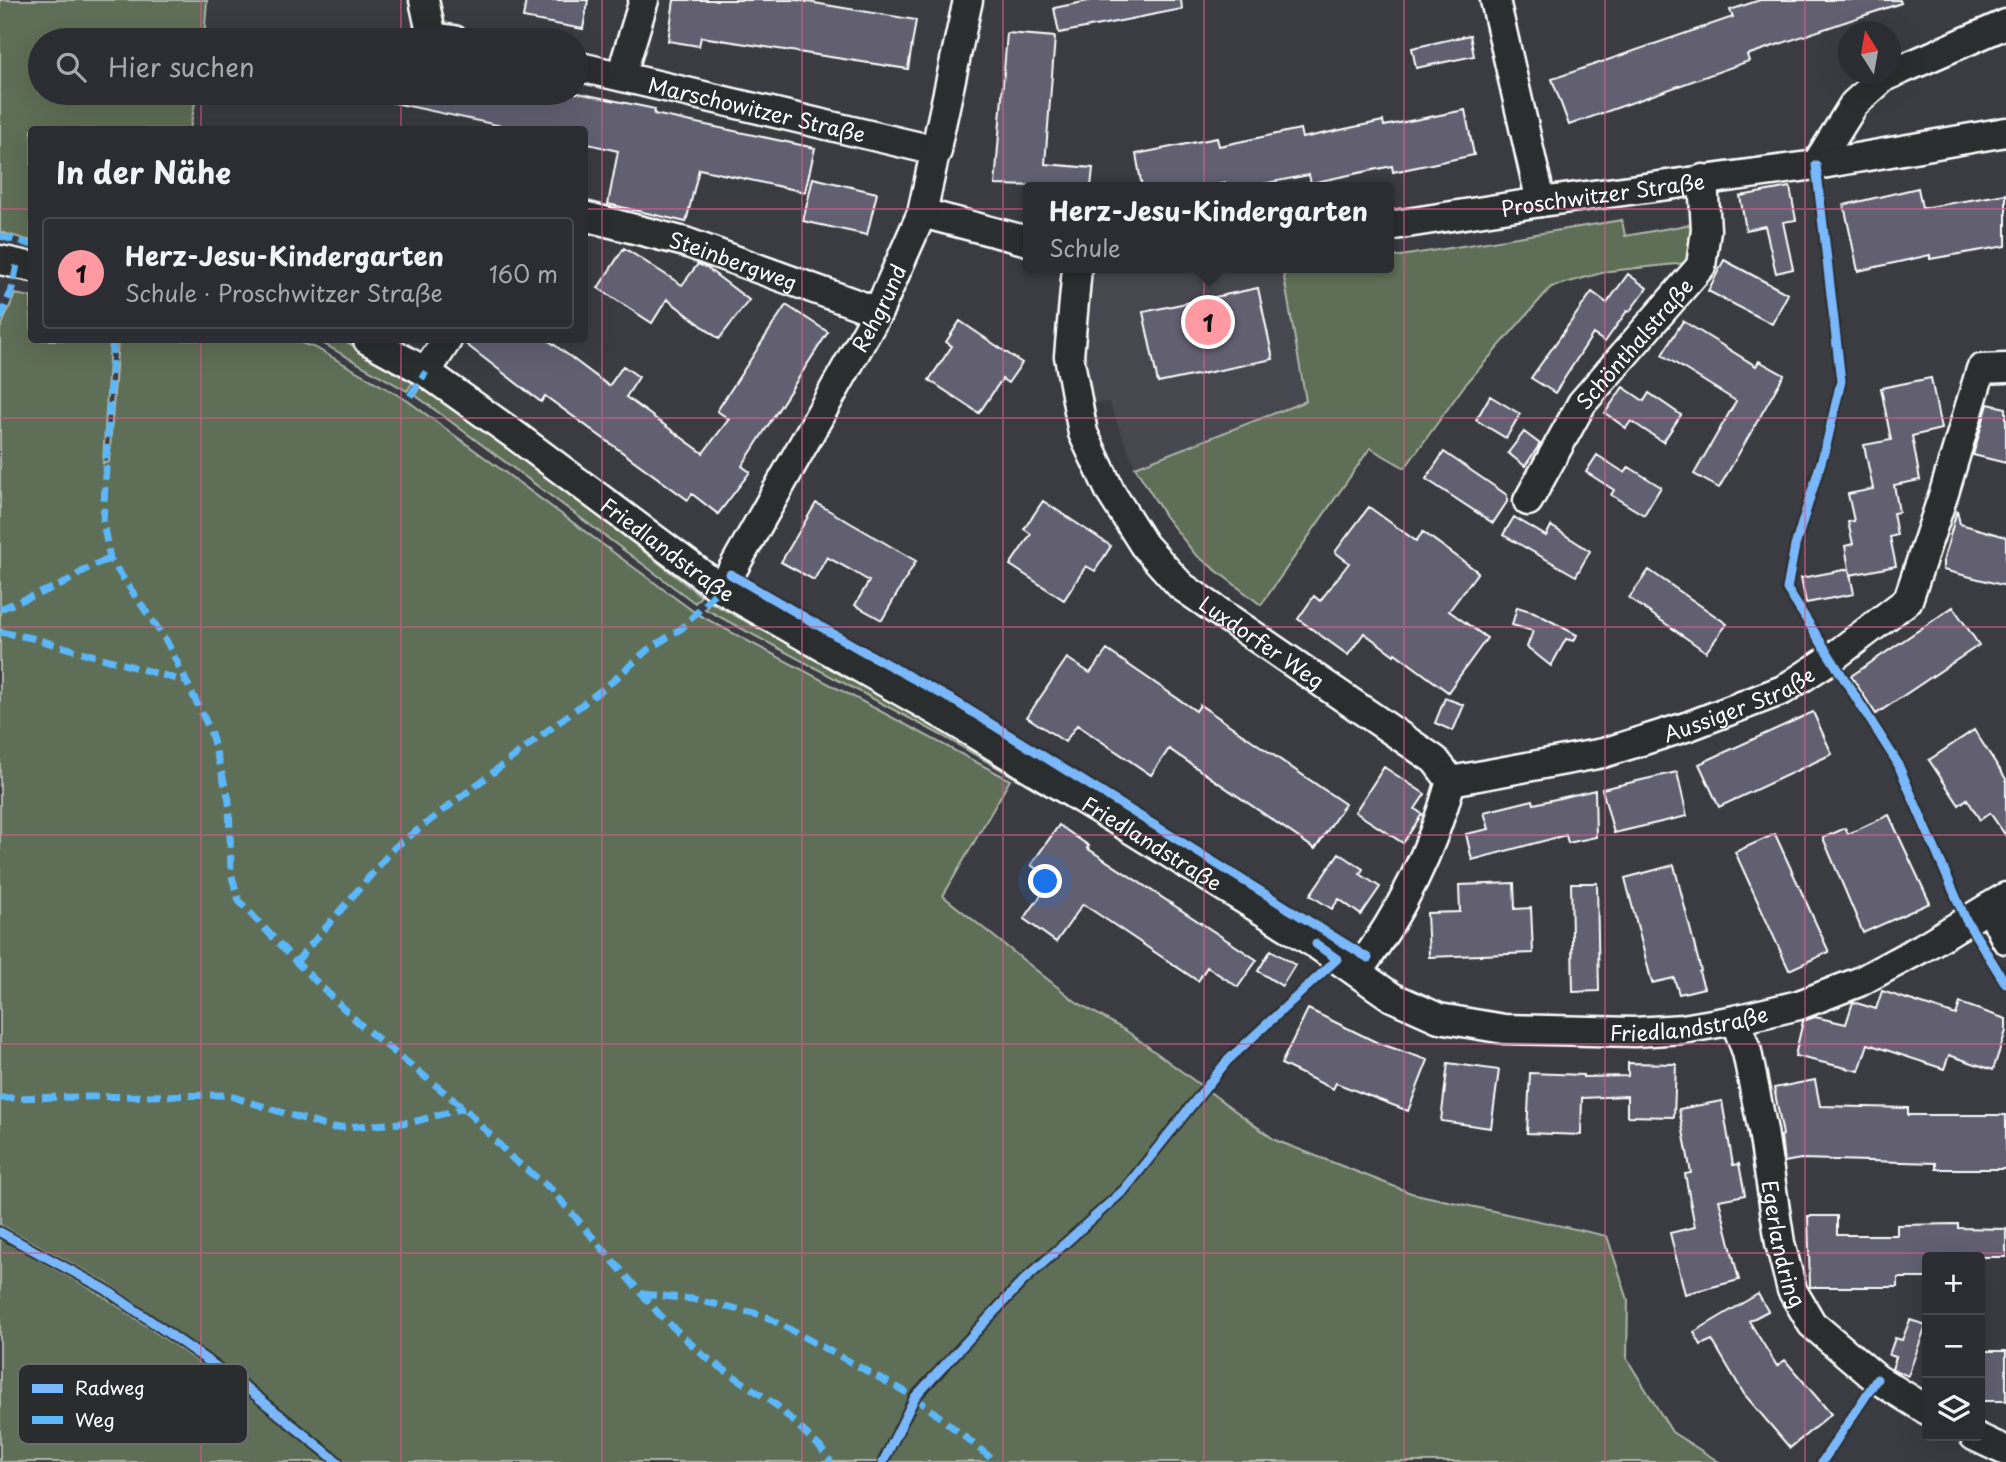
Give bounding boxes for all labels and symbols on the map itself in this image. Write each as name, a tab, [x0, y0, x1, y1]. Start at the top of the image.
north arrow	[1838, 21, 1901, 84]
street label: Marschowitzer Straße	[645, 68, 869, 150]
street label: Proschwitzer Straße	[1498, 164, 1707, 224]
street label: Steinbergweg	[666, 223, 802, 298]
street label: Rehgrund	[843, 259, 913, 358]
street label: Schönthalstraße	[1568, 270, 1700, 416]
pin: 1	[1185, 296, 1231, 348]
street label: Friedlandstraße	[594, 489, 740, 609]
street label: Luxdorfer Weg	[1193, 587, 1331, 696]
street label: Aussiger Straße	[1659, 658, 1820, 749]
street label: Friedlandstraße	[1076, 787, 1229, 898]
your location	[1028, 864, 1062, 898]
street label: Friedlandstraße	[1610, 997, 1771, 1048]
street label: Egerlandring	[1755, 1178, 1814, 1313]
legend	[18, 1364, 248, 1444]
text: Radweg	[75, 1373, 145, 1401]
text: Weg	[75, 1405, 115, 1433]

